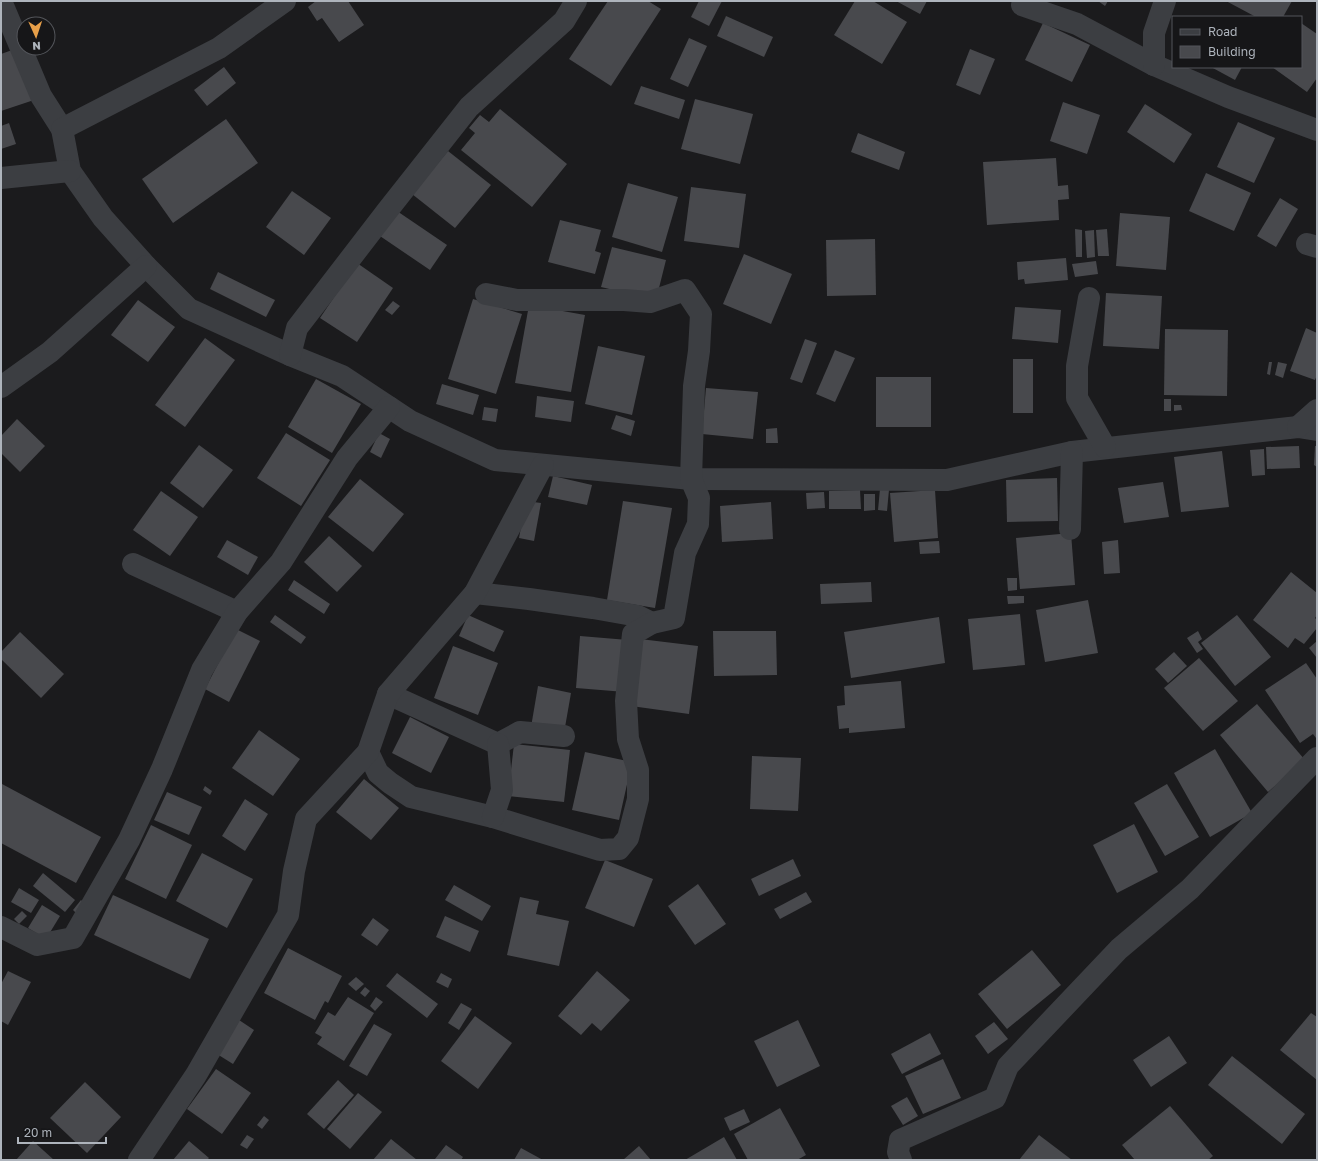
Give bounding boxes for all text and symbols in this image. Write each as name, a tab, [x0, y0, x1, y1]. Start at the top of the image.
north arrow	[16, 16, 56, 56]
legend	[1172, 16, 1302, 68]
text: Road	[1208, 24, 1237, 39]
text: N	[32, 40, 41, 53]
text: Building	[1208, 44, 1256, 59]
scale bar	[18, 1119, 106, 1145]
text: 20 m	[24, 1125, 52, 1140]

